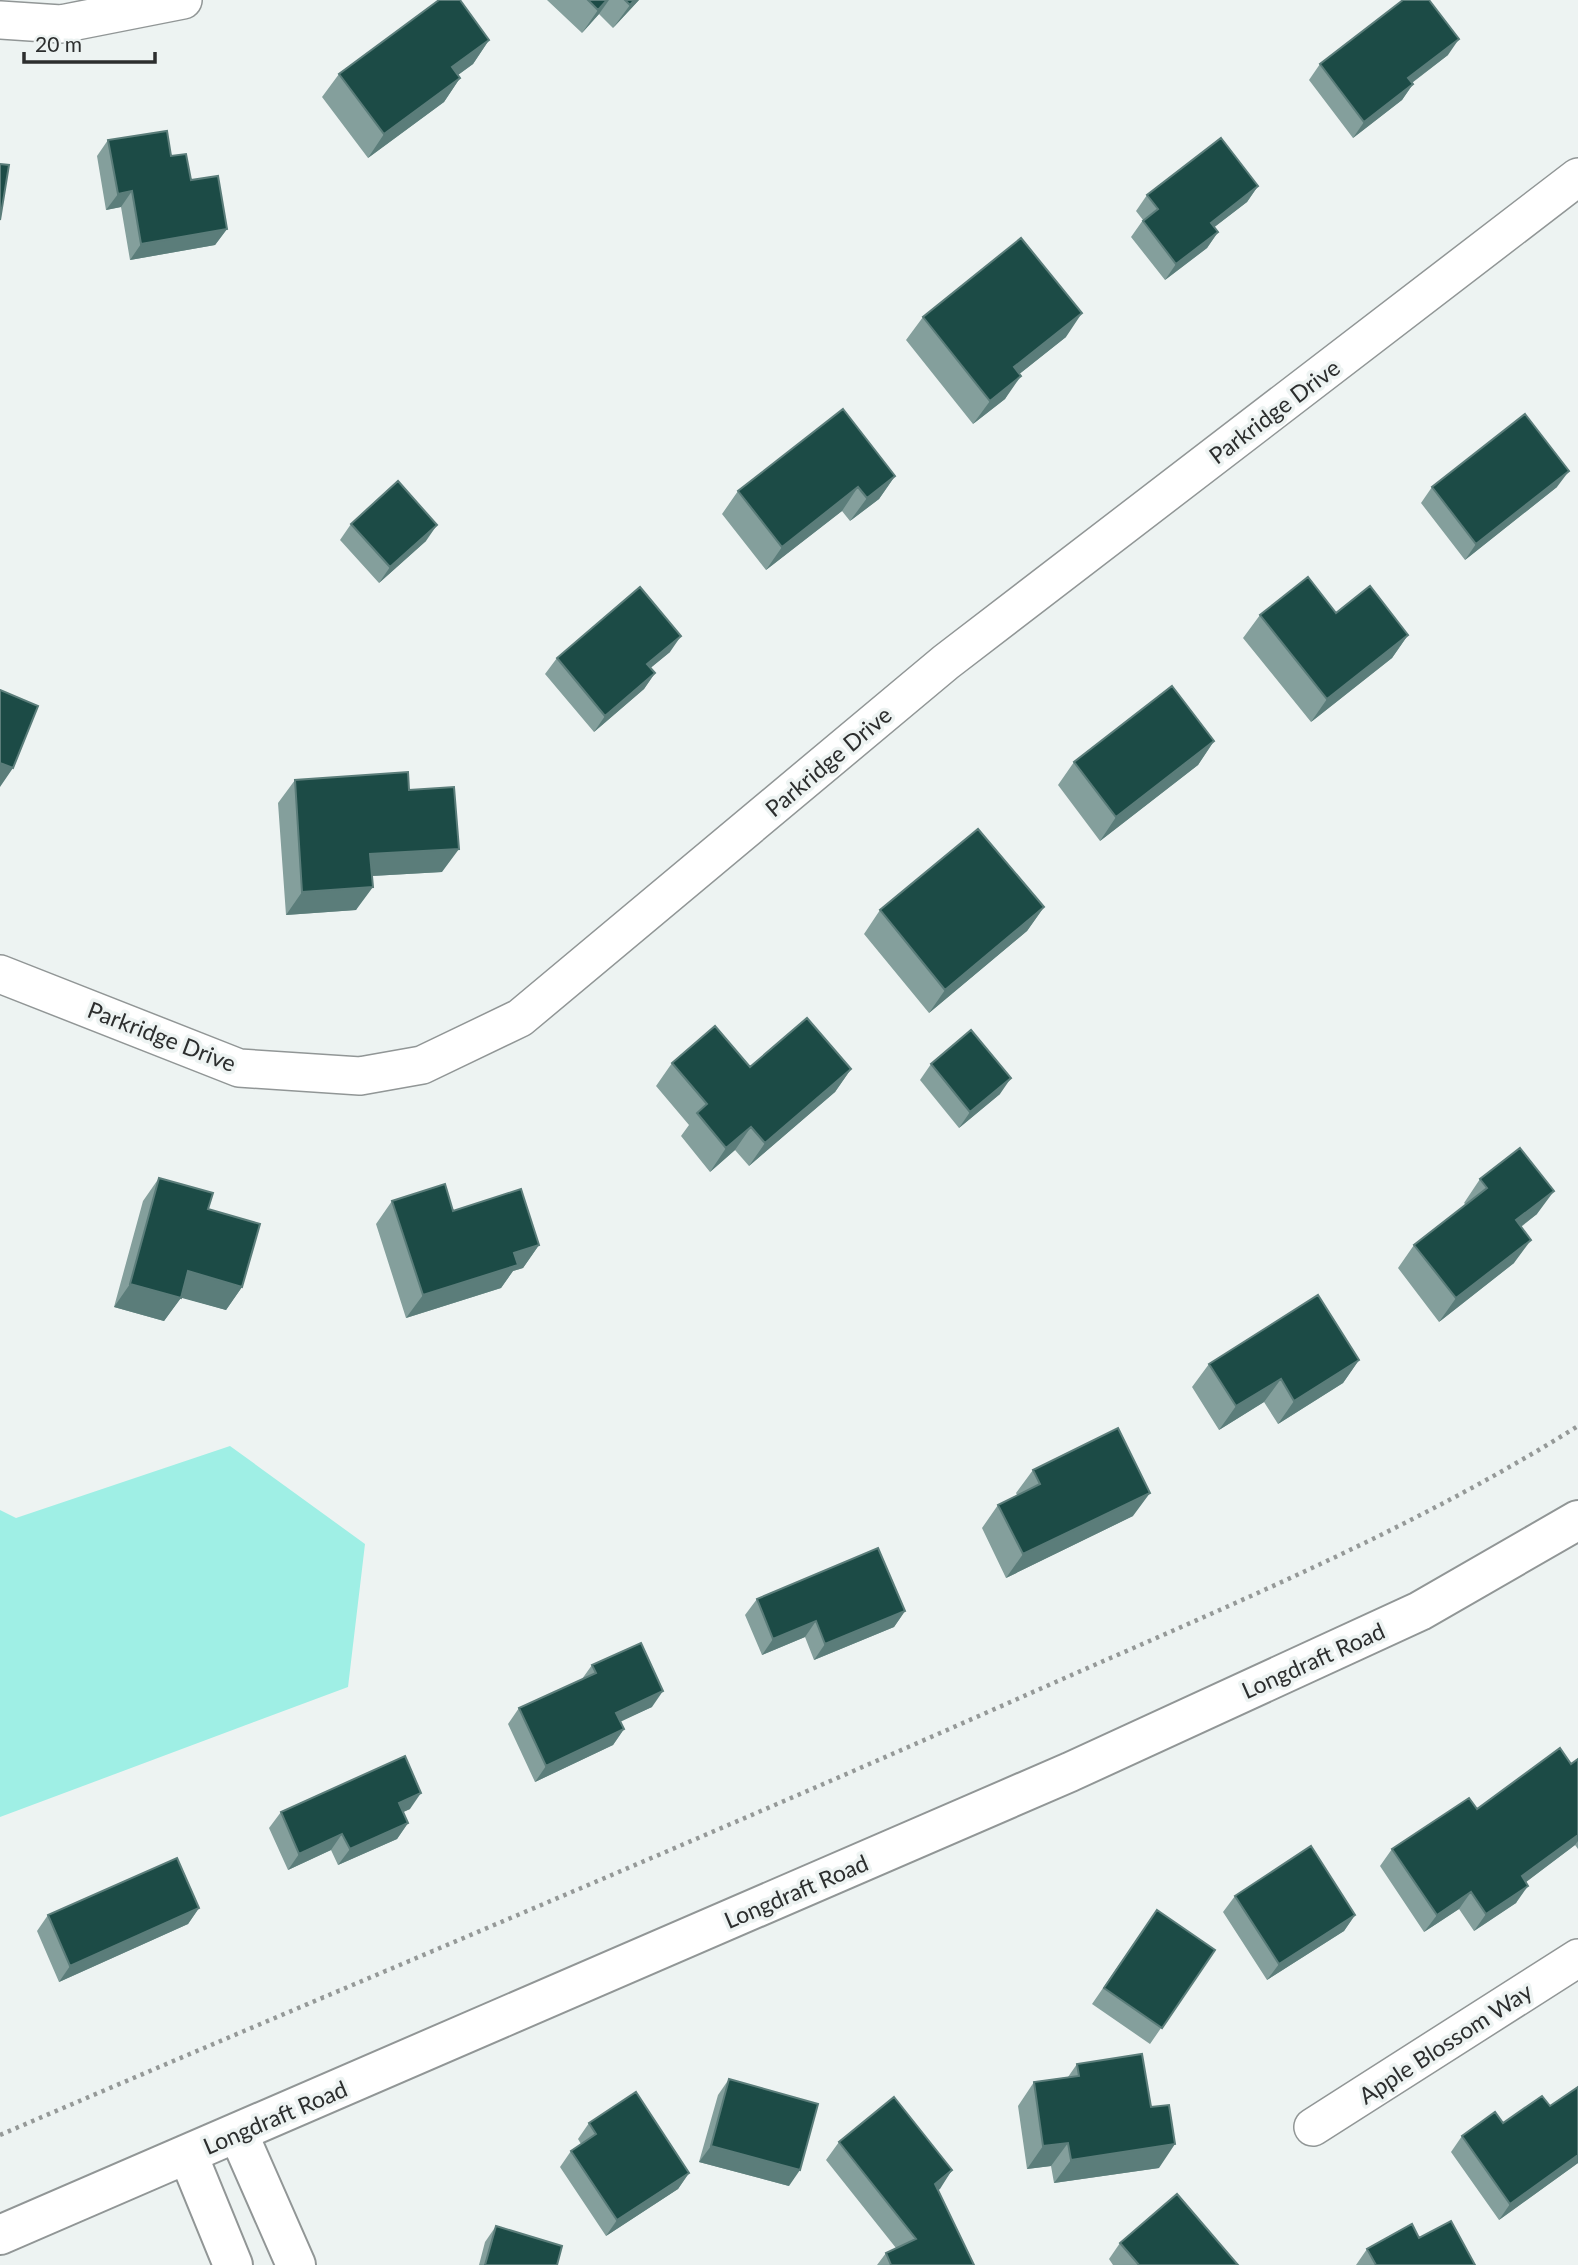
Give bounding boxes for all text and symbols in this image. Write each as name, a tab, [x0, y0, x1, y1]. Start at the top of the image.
scale bar	[24, 21, 156, 65]
text: 20 m	[35, 31, 82, 56]
street label: Parkridge Drive	[1203, 353, 1345, 469]
street label: Parkridge Drive	[759, 700, 897, 822]
street label: Parkridge Drive	[84, 995, 240, 1077]
street label: Longdraft Road	[1237, 1616, 1389, 1704]
street label: Longdraft Road	[720, 1848, 872, 1934]
street label: Apple Blossom Way	[1353, 1976, 1537, 2109]
street label: Longdraft Road	[199, 2074, 351, 2160]

